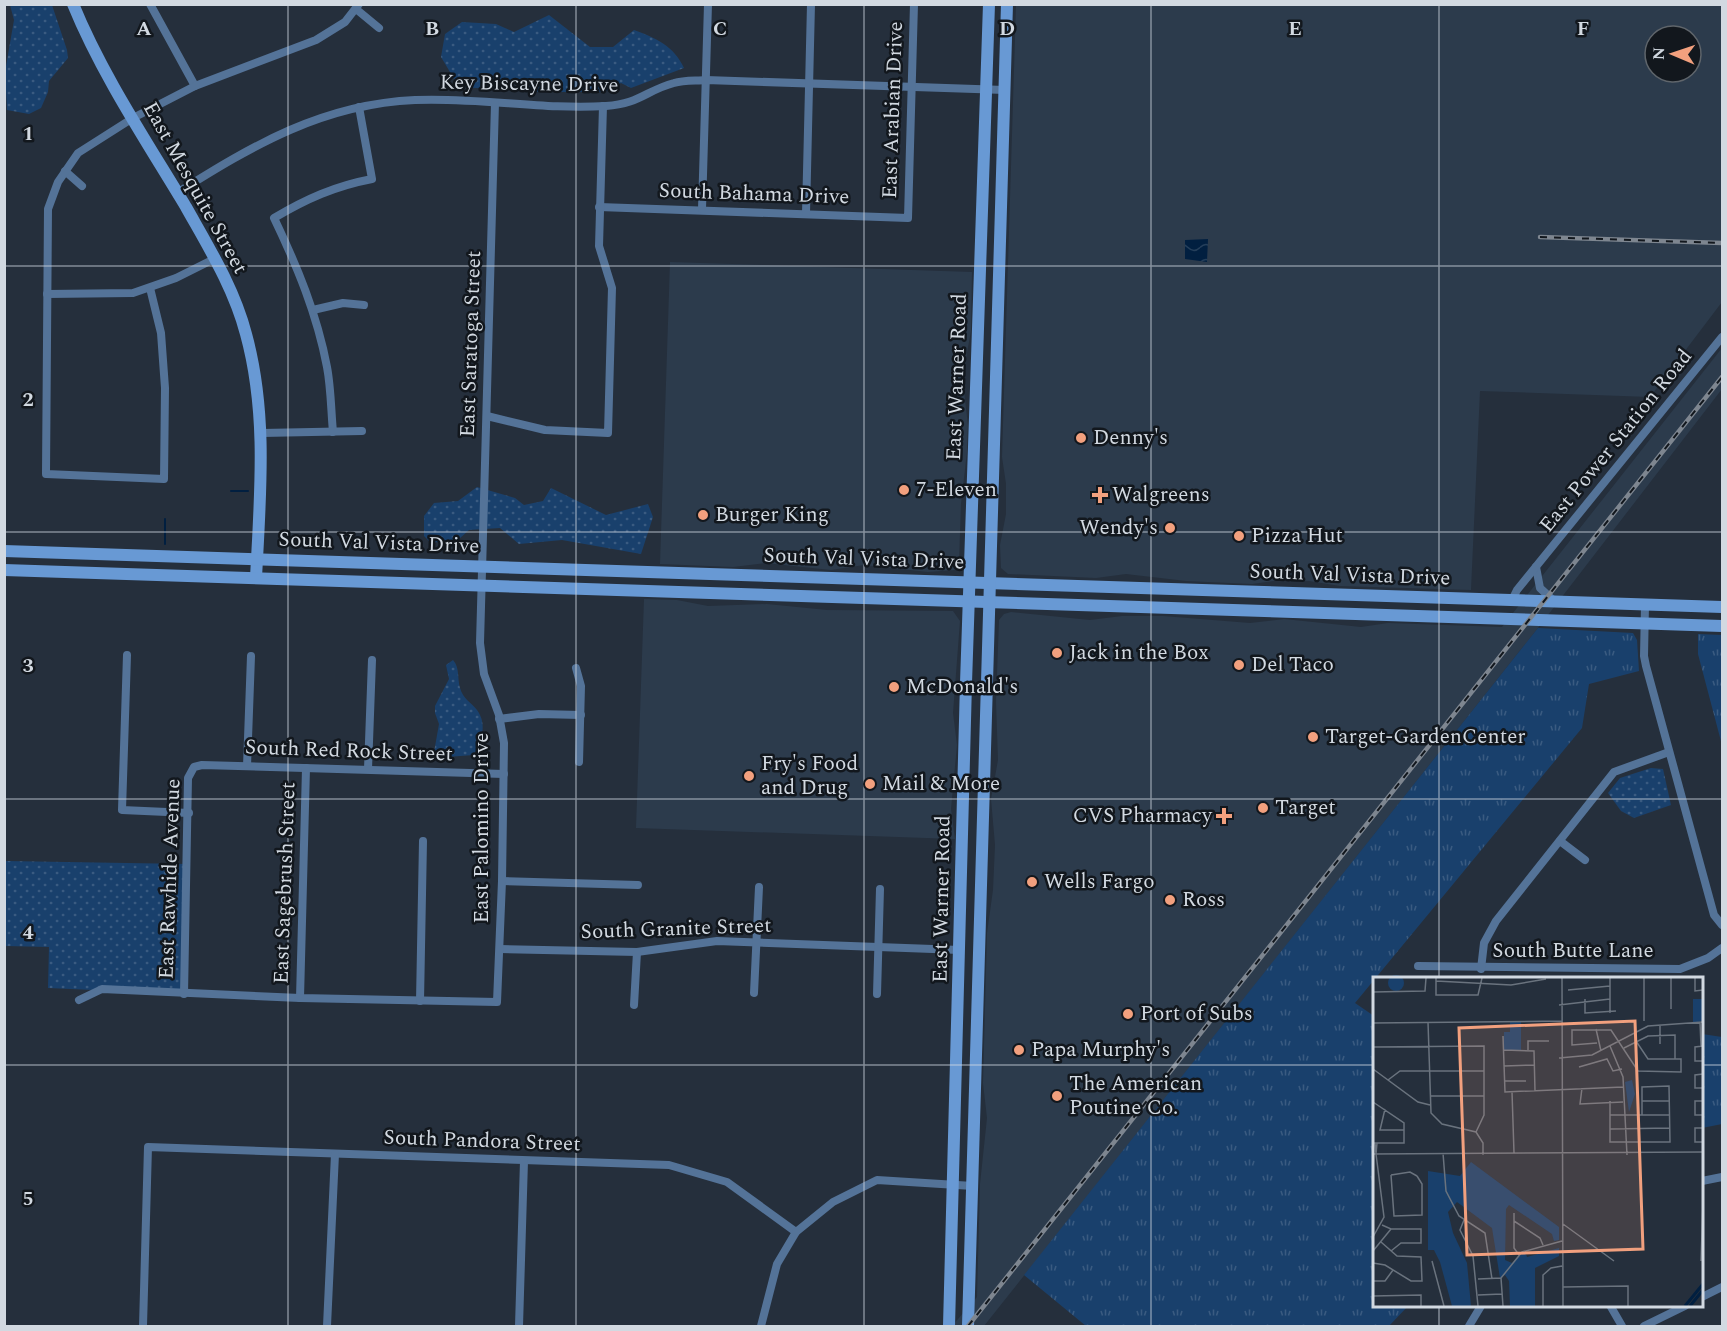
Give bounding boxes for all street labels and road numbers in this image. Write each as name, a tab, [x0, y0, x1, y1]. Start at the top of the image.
street label: East Arabian Drive	[874, 21, 912, 199]
street label: Key Biscayne Drive	[439, 66, 619, 102]
street label: East Mesquite Street	[134, 96, 256, 280]
street label: South Bahama Drive	[658, 175, 850, 213]
street label: East Saratoga Street	[452, 250, 490, 438]
street label: East Warner Road	[938, 293, 976, 461]
street label: East Power Station Road	[1532, 342, 1700, 540]
street label: South Val Vista Drive	[278, 524, 480, 562]
street label: South Val Vista Drive	[763, 540, 965, 578]
street label: South Val Vista Drive	[1249, 556, 1451, 594]
street label: South Red Rock Street	[244, 731, 454, 771]
street label: East Palomino Drive	[466, 733, 498, 923]
street label: East Rawhide Avenue	[151, 778, 189, 980]
street label: East Sagebrush Street	[265, 781, 305, 985]
street label: East Warner Road	[925, 815, 959, 983]
street label: South Granite Street	[580, 910, 772, 948]
street label: South Butte Lane	[1492, 935, 1654, 967]
street label: South Pandora Street	[383, 1122, 581, 1160]

